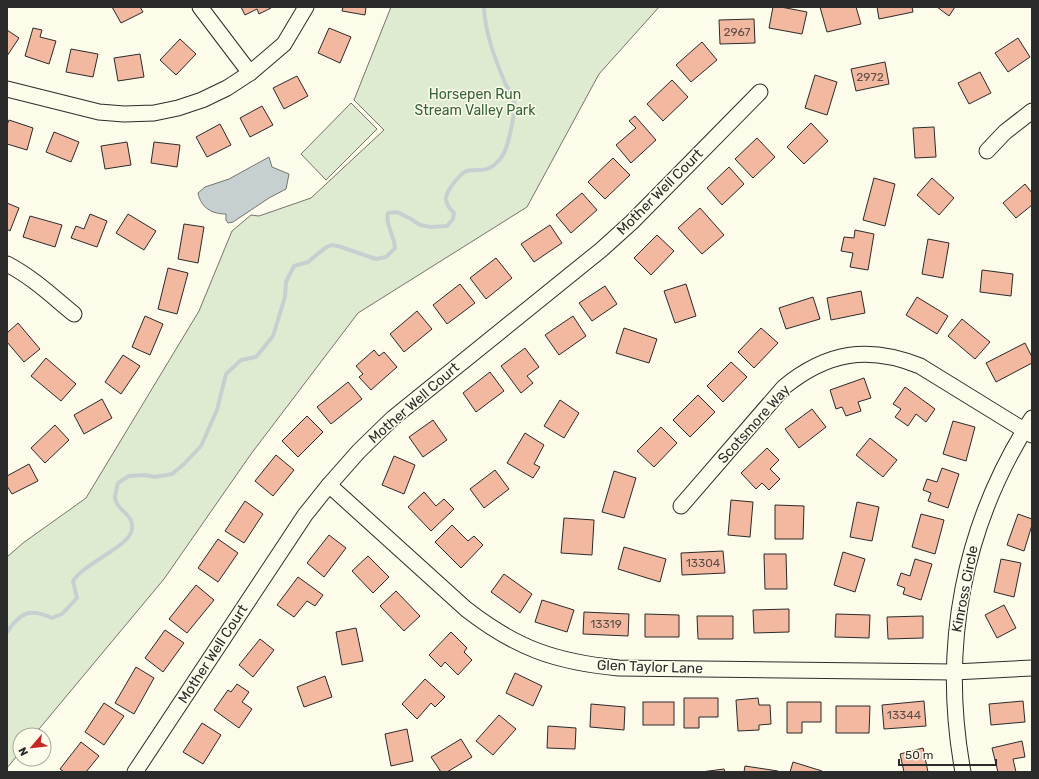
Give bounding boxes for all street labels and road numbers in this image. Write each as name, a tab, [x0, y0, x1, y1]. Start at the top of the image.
street label: Mother Well Court	[613, 145, 707, 239]
street label: Mother Well Court	[365, 359, 463, 447]
street label: Scotsmore Way	[714, 381, 794, 467]
street label: Kinross Circle	[948, 544, 982, 634]
street label: Mother Well Court	[175, 601, 252, 707]
street label: Glen Taylor Lane	[597, 657, 704, 677]

